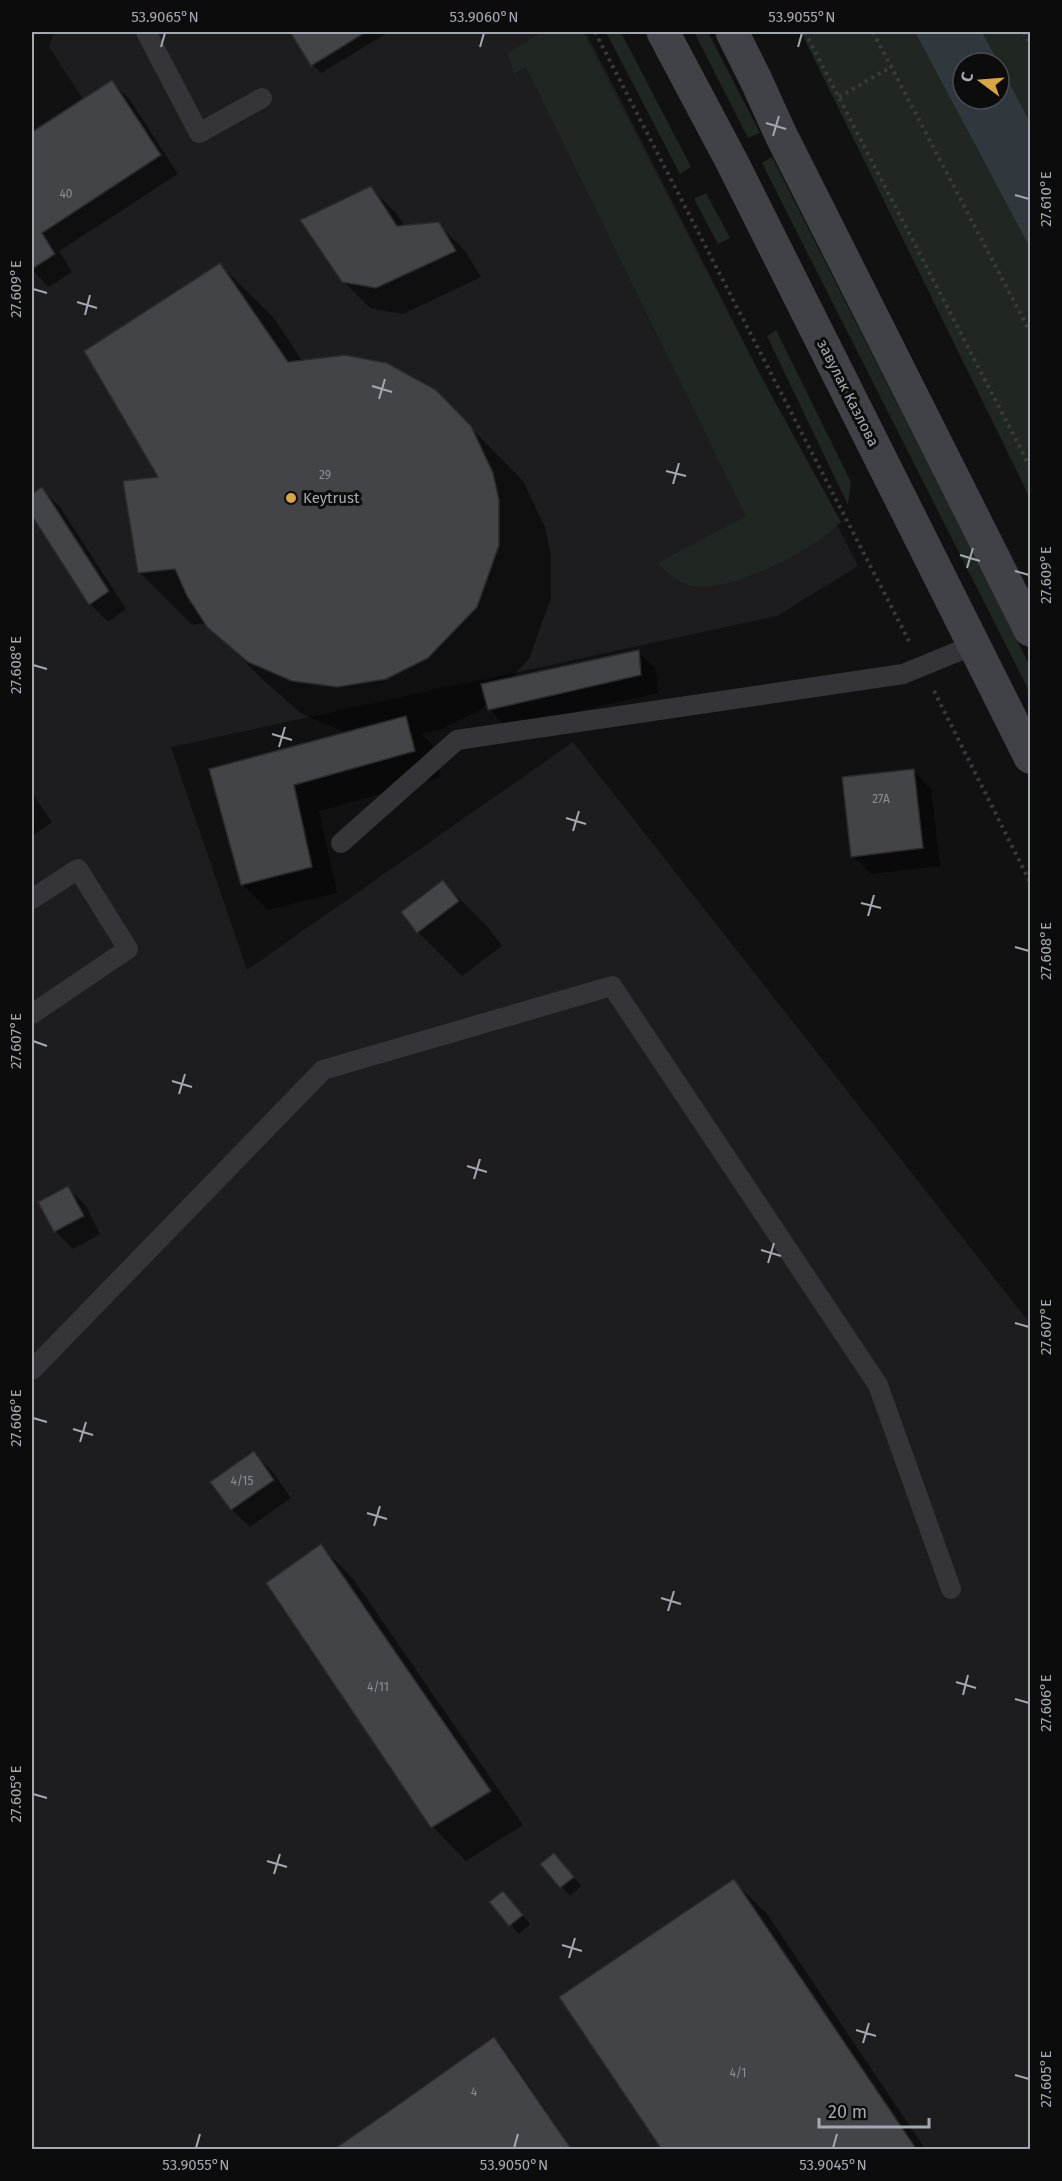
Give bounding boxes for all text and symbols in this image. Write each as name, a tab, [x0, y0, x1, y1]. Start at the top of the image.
text: 53.9065°N	[131, 8, 199, 26]
text: 53.9060°N	[450, 8, 518, 26]
text: 53.9055°N	[768, 8, 836, 26]
north arrow	[951, 51, 1011, 111]
text: С	[957, 69, 978, 84]
text: 27.610°E	[1037, 171, 1055, 227]
house number: 40	[59, 187, 73, 201]
text: 27.609°E	[7, 260, 25, 318]
street label: завулак Казлова	[813, 336, 883, 450]
house number: 29	[319, 468, 331, 482]
place label: Keytrust	[303, 489, 360, 507]
marker: Keytrust	[284, 491, 298, 505]
text: 27.609°E	[1037, 546, 1055, 604]
text: 27.608°E	[7, 636, 25, 694]
house number: 27А	[872, 792, 890, 806]
text: 27.608°E	[1037, 922, 1055, 980]
text: 27.607°E	[7, 1013, 25, 1069]
text: 27.607°E	[1037, 1299, 1055, 1355]
text: 27.606°E	[7, 1389, 25, 1447]
house number: 4/15	[231, 1474, 253, 1488]
text: 27.606°E	[1037, 1674, 1055, 1732]
house number: 4/11	[367, 1680, 389, 1694]
text: 27.605°E	[7, 1766, 25, 1823]
text: 27.605°E	[1037, 2051, 1055, 2108]
house number: 4/1	[730, 2066, 746, 2080]
house number: 4	[471, 2085, 478, 2099]
scale bar	[819, 2091, 928, 2129]
text: 20 m	[828, 2101, 867, 2123]
text: 53.9055°N	[162, 2156, 230, 2174]
text: 53.9050°N	[480, 2156, 548, 2174]
text: 53.9045°N	[799, 2156, 867, 2174]

